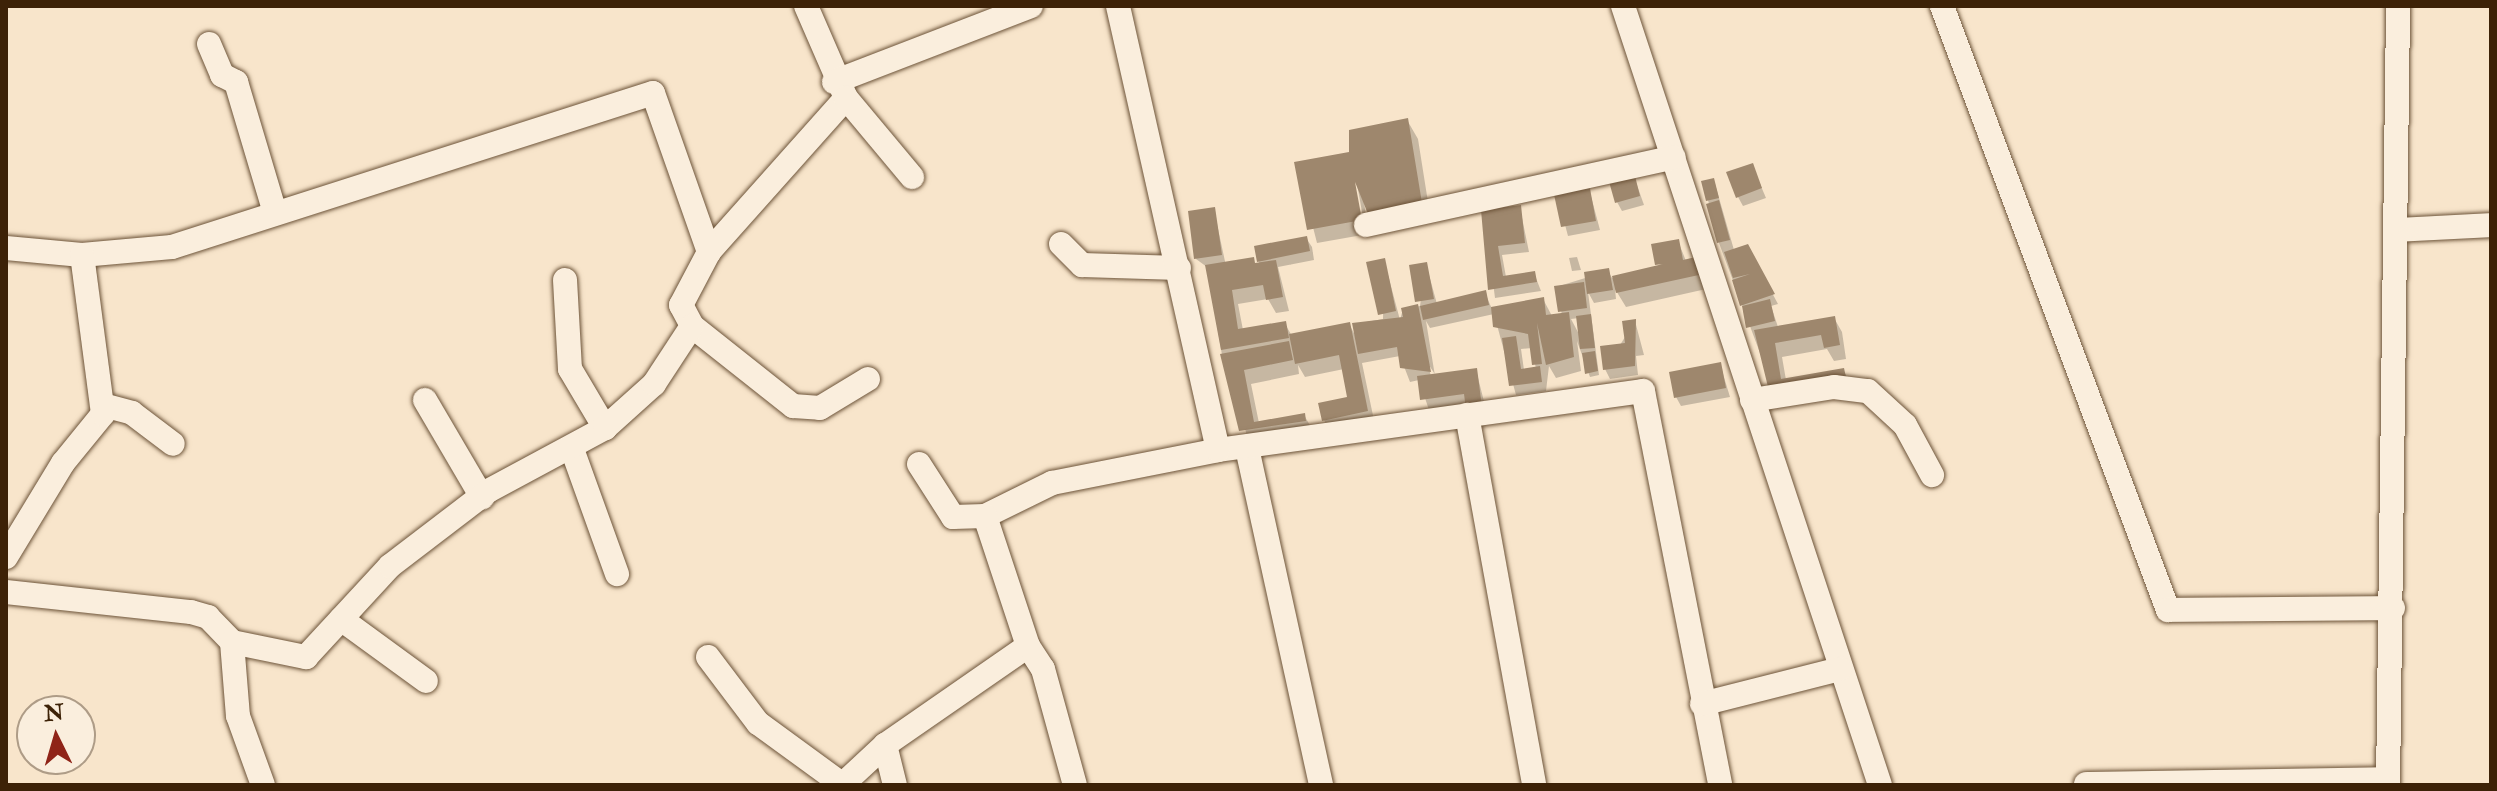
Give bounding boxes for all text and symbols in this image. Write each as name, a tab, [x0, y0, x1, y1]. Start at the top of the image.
north arrow	[16, 695, 96, 775]
text: N	[43, 698, 65, 728]

